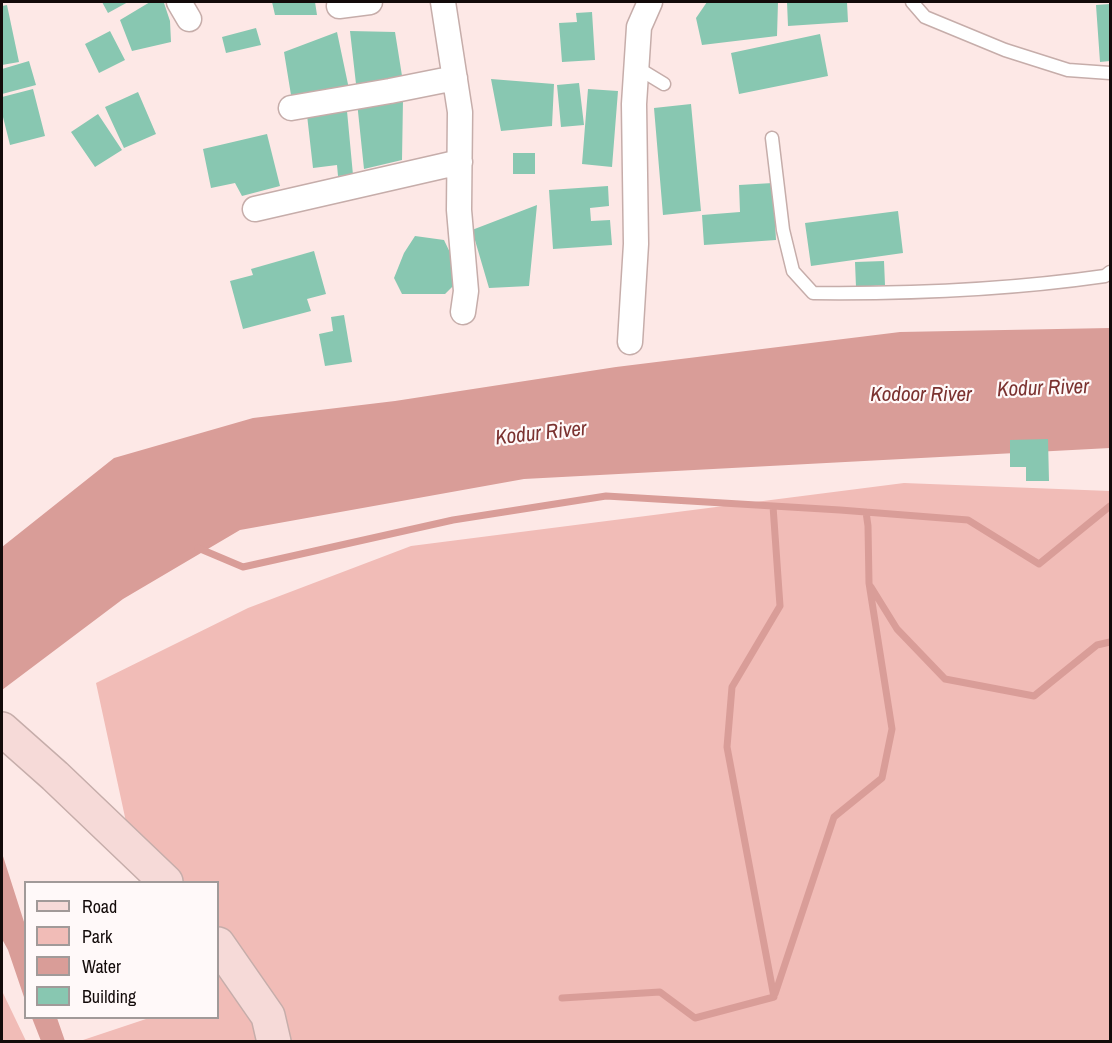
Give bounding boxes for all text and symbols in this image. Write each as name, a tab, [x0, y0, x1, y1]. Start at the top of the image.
water label: Kodur River	[997, 375, 1089, 403]
water label: Kodoor River	[870, 382, 972, 408]
water label: Kodur River	[494, 417, 588, 451]
legend	[24, 881, 219, 1019]
text: Road	[82, 894, 117, 919]
text: Park	[82, 924, 112, 949]
text: Water	[82, 954, 121, 979]
text: Building	[82, 984, 136, 1009]

